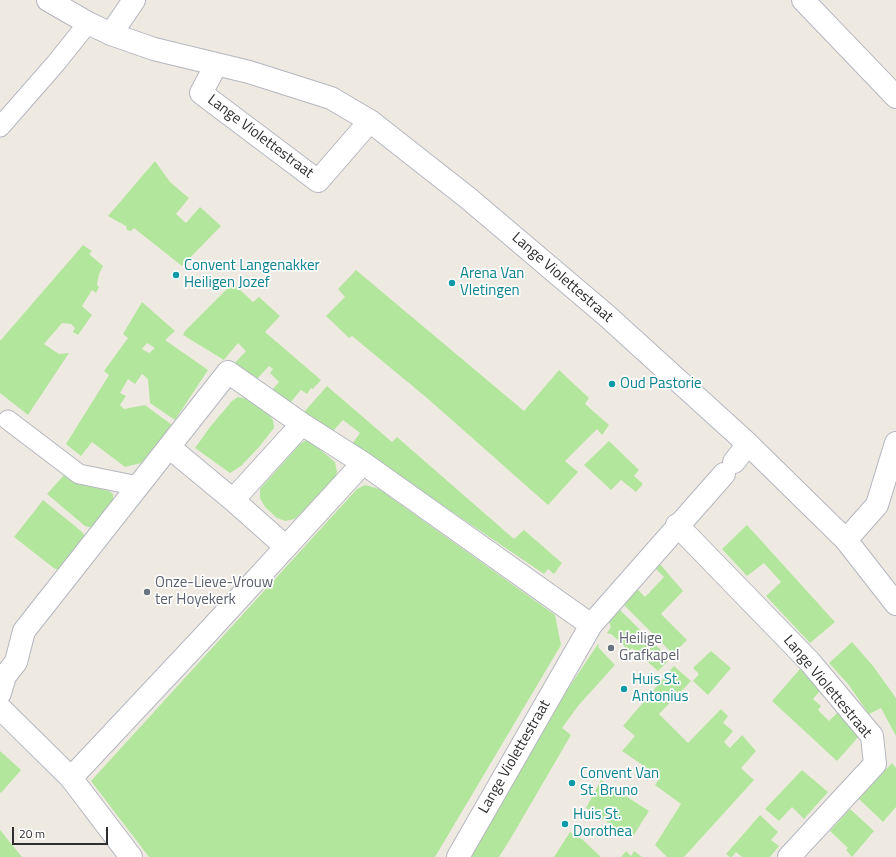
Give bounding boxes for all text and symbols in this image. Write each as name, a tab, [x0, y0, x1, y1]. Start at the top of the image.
street label: Lange Violettestraat	[203, 91, 317, 183]
street label: Lange Violettestraat	[508, 229, 616, 327]
place label: Convent Langenakker Heiligen Jozef	[184, 257, 320, 292]
place label: Arena Van Vletingen	[460, 265, 524, 300]
marker: Convent Langenakker Heiligen Jozef	[171, 270, 181, 280]
marker: Arena Van Vletingen	[447, 278, 457, 288]
place label: Oud Pastorie	[620, 375, 702, 393]
marker: Oud Pastorie	[607, 379, 617, 389]
place label: Onze-Lieve-Vrouw ter Hoyekerk	[155, 574, 273, 609]
marker: Onze-Lieve-Vrouw ter Hoyekerk	[142, 587, 152, 597]
place label: Heilige Grafkapel	[619, 630, 680, 665]
street label: Lange Violettestraat	[779, 632, 875, 742]
marker: Heilige Grafkapel	[606, 643, 616, 653]
place label: Huis St. Antonius	[632, 671, 688, 706]
marker: Huis St. Antonius	[619, 684, 629, 694]
street label: Lange Violettestraat	[475, 697, 555, 817]
place label: Convent Van St. Bruno	[580, 765, 659, 800]
marker: Convent Van St. Bruno	[567, 778, 577, 788]
place label: Huis St. Dorothea	[573, 806, 632, 841]
scale bar	[14, 819, 110, 845]
marker: Huis St. Dorothea	[560, 819, 570, 829]
text: 20 m	[19, 824, 45, 843]

